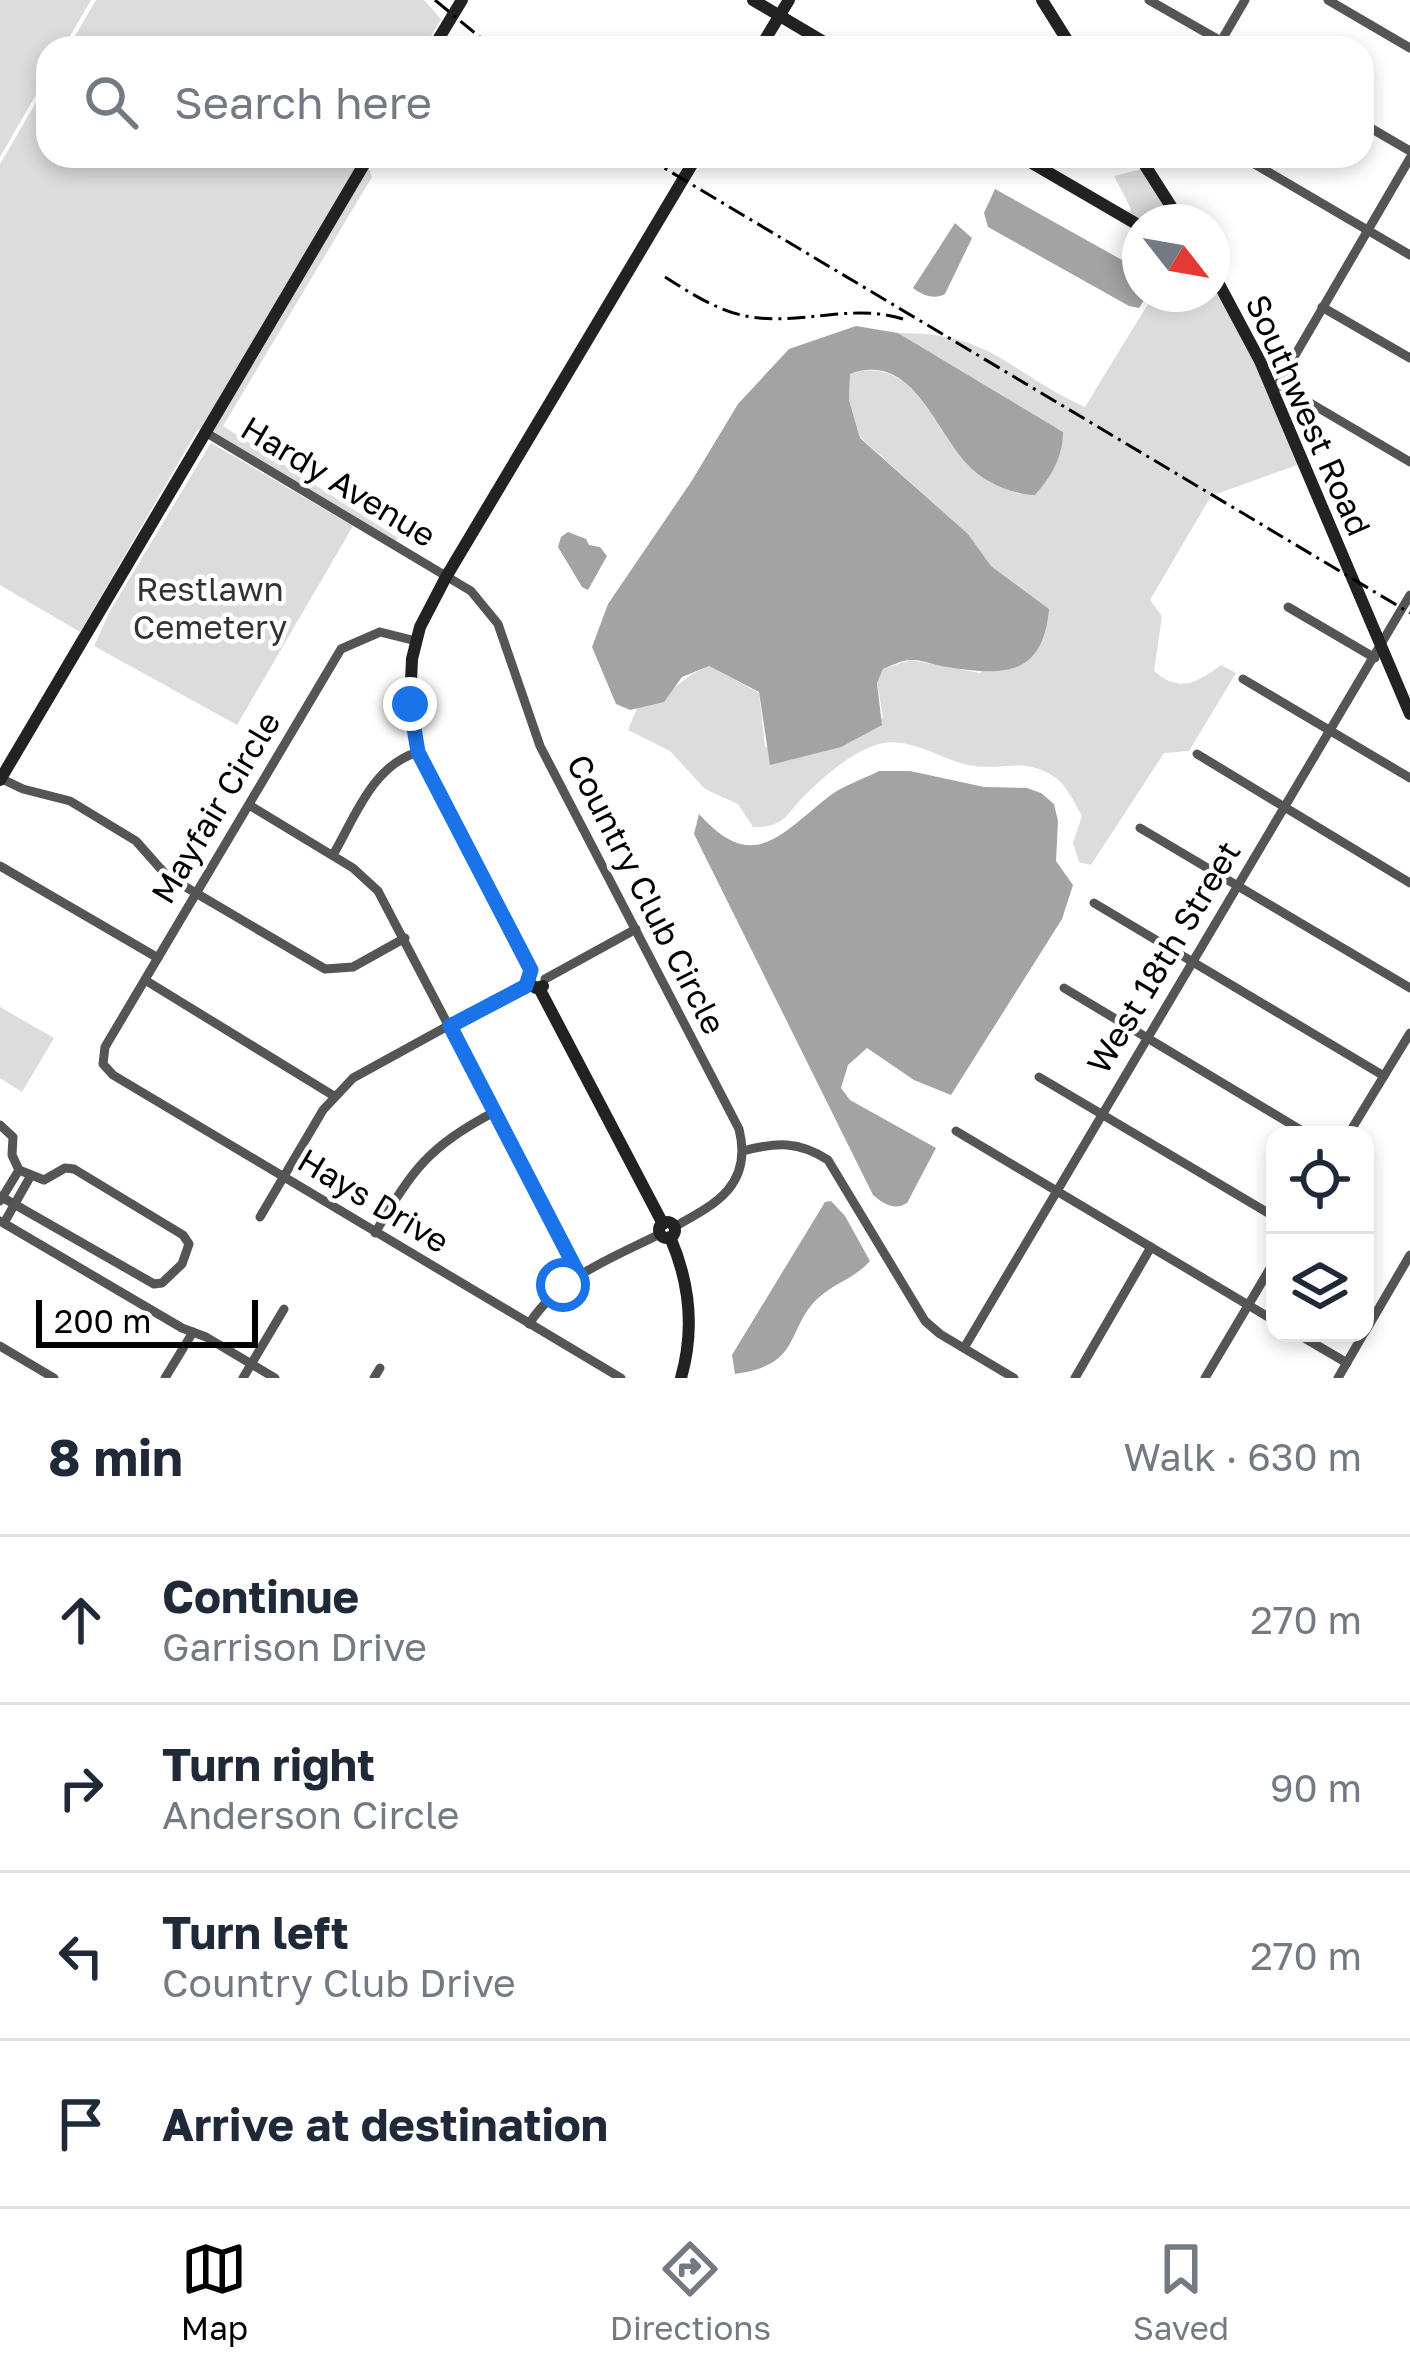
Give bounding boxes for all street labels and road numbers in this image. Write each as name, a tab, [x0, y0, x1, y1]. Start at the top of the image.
street label: Southwest Road	[1238, 289, 1380, 541]
street label: Hardy Avenue	[235, 408, 443, 554]
street label: Mayfair Circle	[142, 704, 288, 910]
street label: Country Club Circle	[560, 748, 734, 1040]
street label: West 18th Street	[1078, 834, 1248, 1080]
street label: Hays Drive	[291, 1140, 457, 1260]

